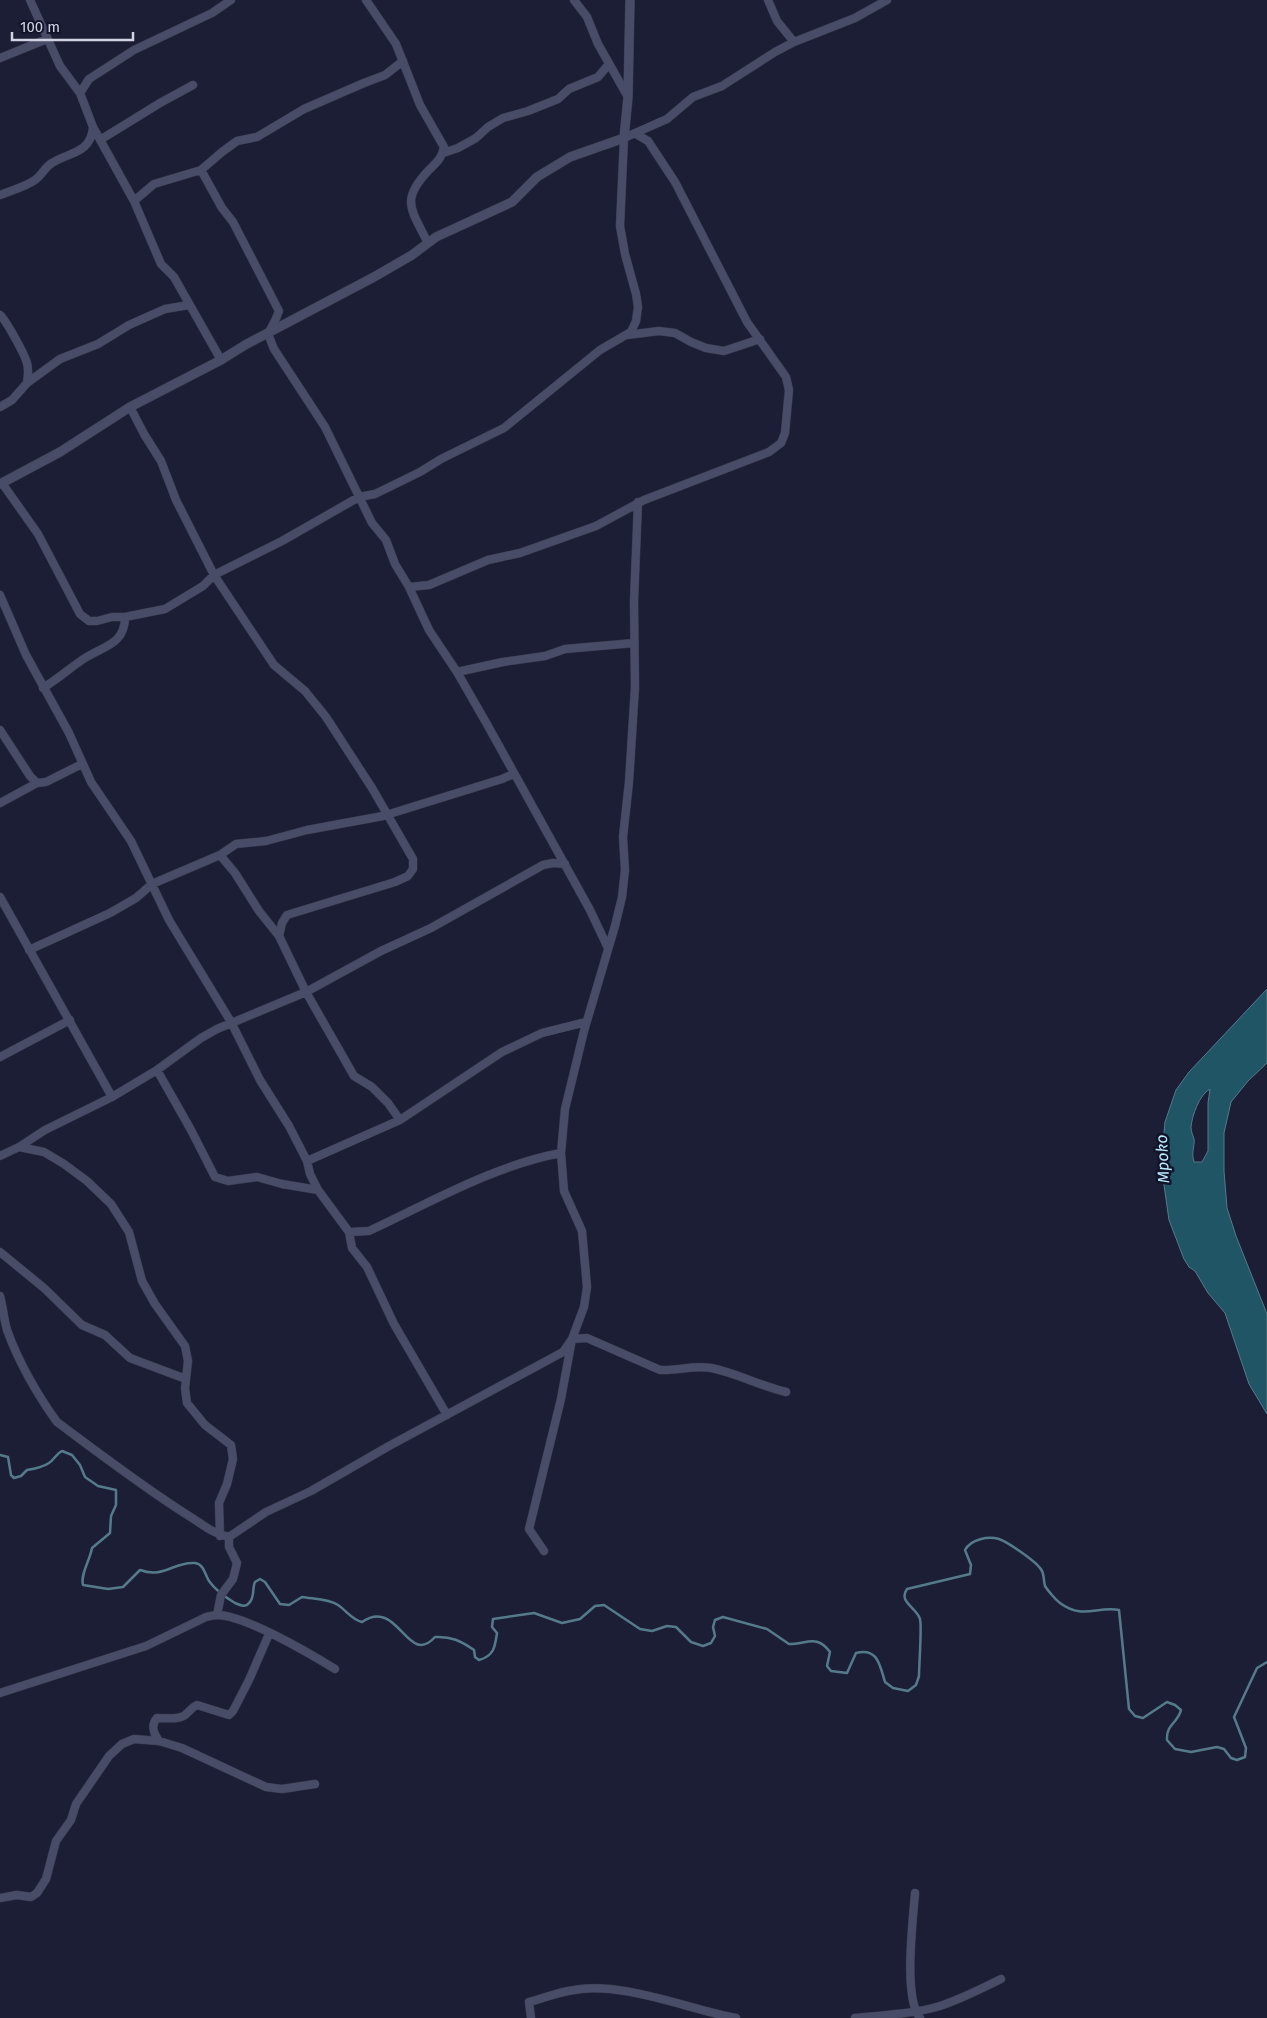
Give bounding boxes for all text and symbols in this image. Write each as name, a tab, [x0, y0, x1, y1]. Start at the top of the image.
scale bar	[12, 10, 134, 42]
text: 100 m	[20, 18, 60, 36]
water label: Mpoko	[1152, 1134, 1173, 1184]

